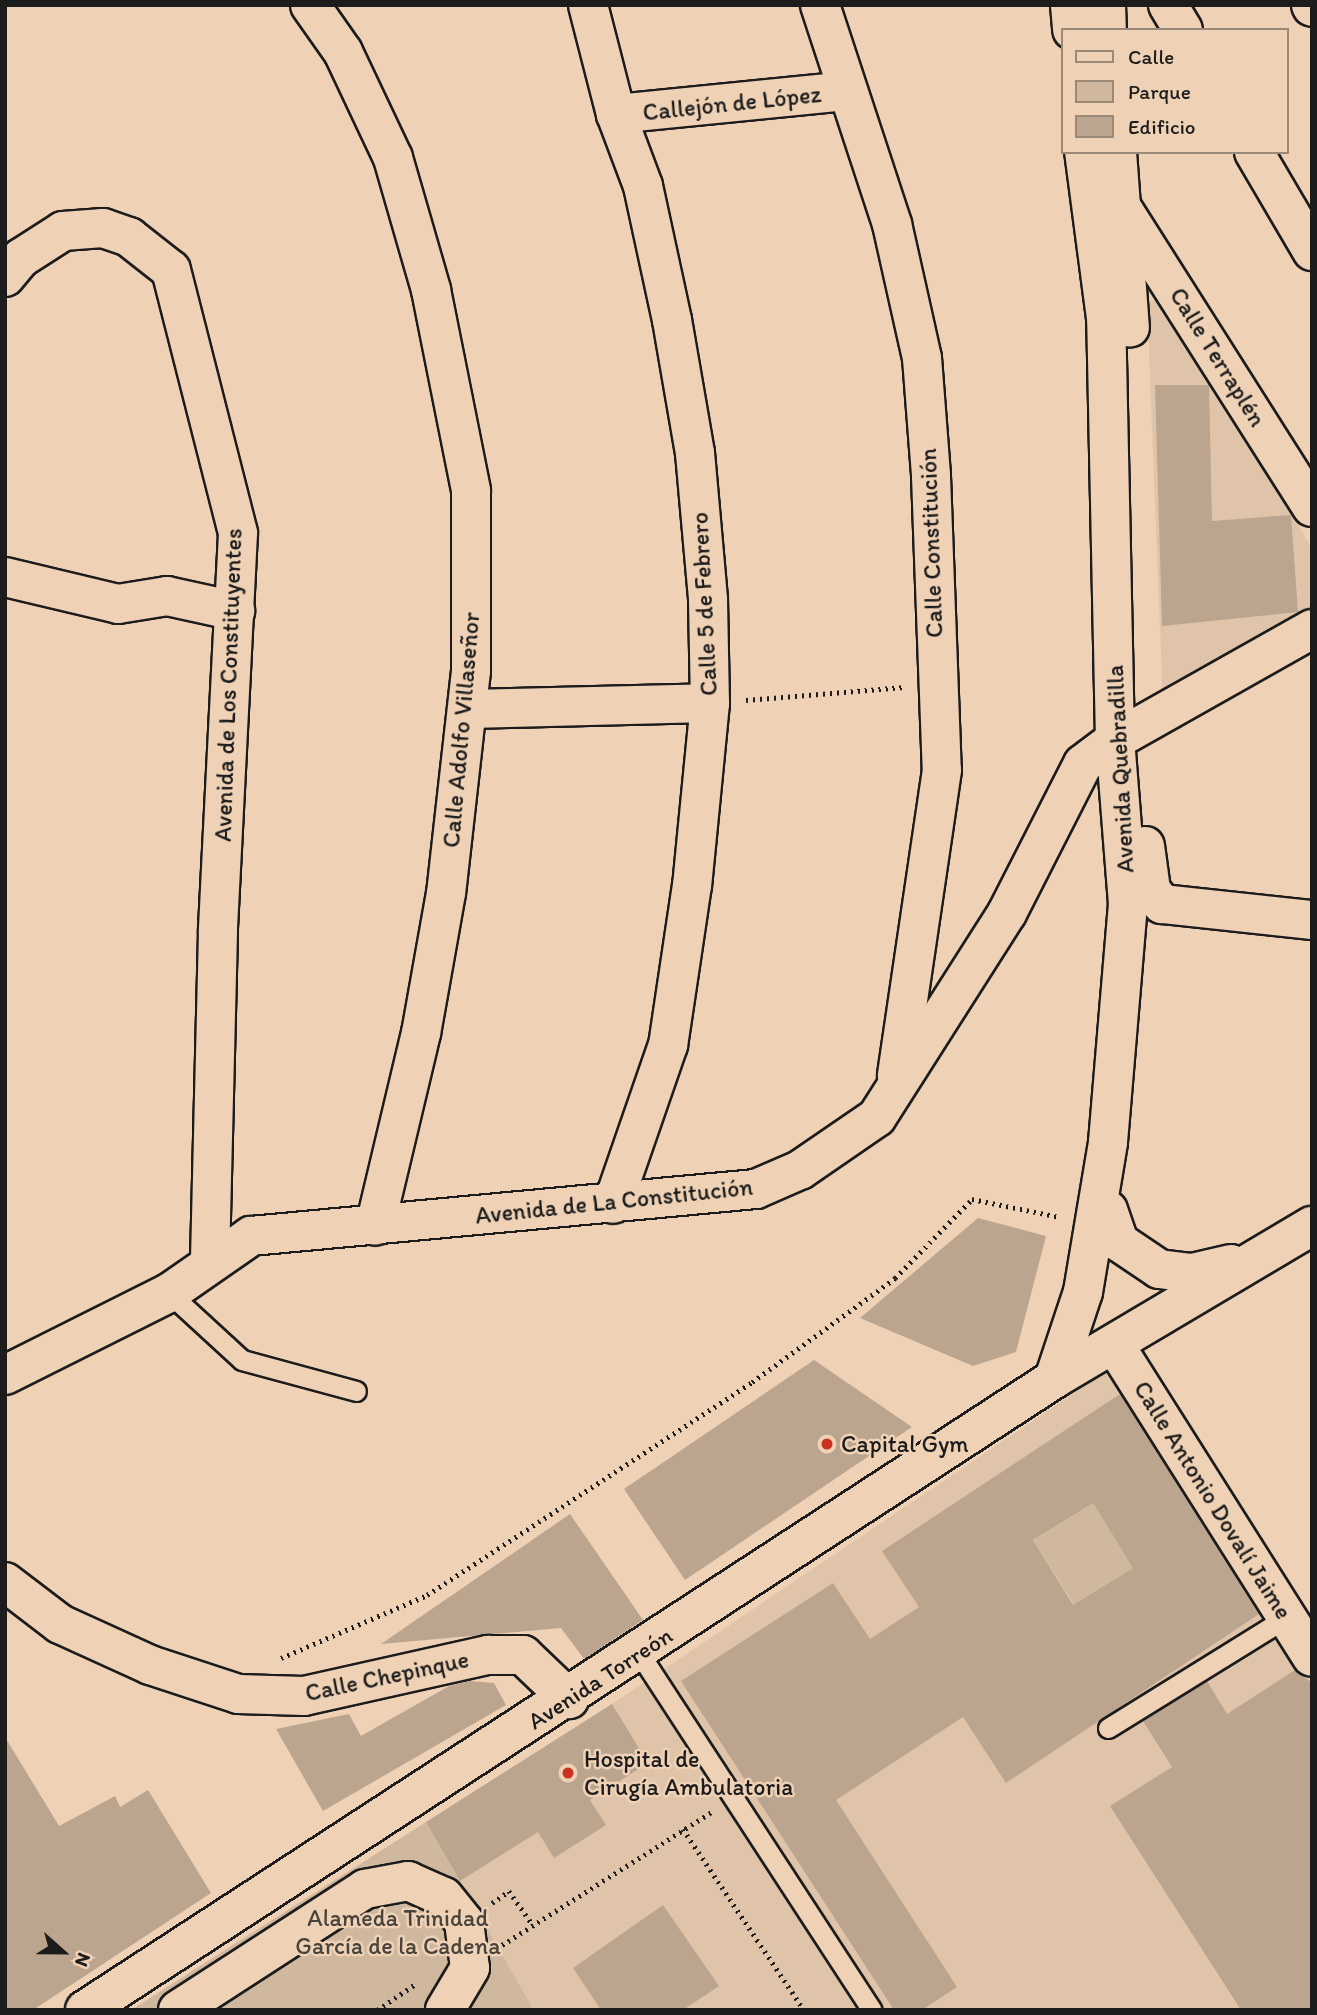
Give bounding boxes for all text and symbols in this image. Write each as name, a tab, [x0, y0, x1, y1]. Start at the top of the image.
legend	[1062, 28, 1289, 154]
text: Calle	[1128, 44, 1174, 69]
street label: Callejón de López	[641, 79, 823, 127]
text: Parque	[1128, 79, 1191, 104]
text: Edificio	[1128, 114, 1196, 139]
street label: Calle Terraplén	[1165, 284, 1271, 430]
street label: Calle Constitución	[913, 447, 949, 639]
street label: Calle 5 de Febrero	[685, 511, 723, 697]
street label: Avenida de Los Constituyentes	[208, 527, 248, 843]
street label: Calle Adolfo Villaseñor	[436, 611, 486, 849]
street label: Avenida Quebradilla	[1100, 664, 1140, 874]
street label: Avenida de La Constitución	[473, 1172, 755, 1230]
street label: Calle Antonio Dovalí Jaime	[1127, 1375, 1299, 1625]
place label: Capital Gym	[841, 1430, 969, 1458]
marker: Capital Gym	[819, 1436, 835, 1452]
street label: Avenida Torreón	[522, 1621, 678, 1735]
street label: Calle Chepinque	[302, 1645, 472, 1707]
place label: Hospital de Cirugía Ambulatoria	[584, 1745, 793, 1801]
marker: Hospital de Cirugía Ambulatoria	[558, 1763, 578, 1783]
park label: Alameda Trinidad García de la Cadena	[295, 1904, 501, 1960]
north arrow	[28, 1917, 98, 1987]
text: N	[70, 1950, 96, 1970]

